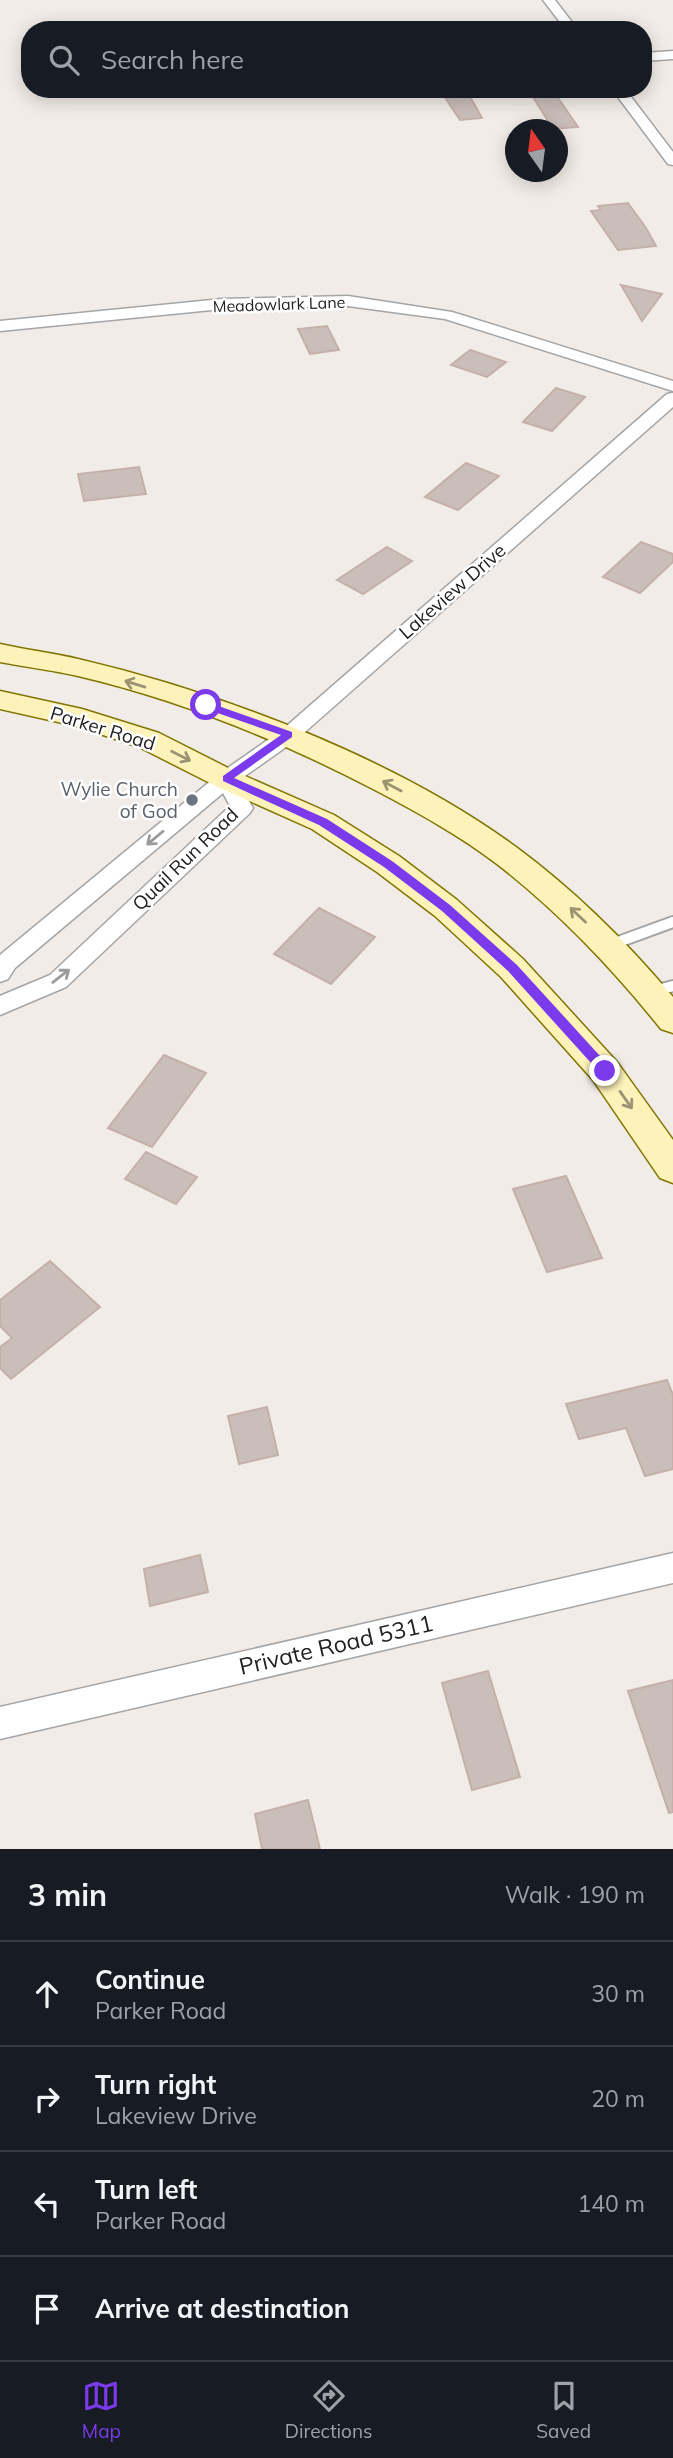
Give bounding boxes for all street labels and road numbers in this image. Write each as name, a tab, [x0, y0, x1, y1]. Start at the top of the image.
street label: Meadowlark Lane	[212, 292, 346, 316]
street label: Lakeview Drive	[394, 538, 510, 644]
street label: Parker Road	[48, 701, 158, 755]
street label: Quail Run Road	[127, 802, 243, 916]
street label: Private Road 5311	[236, 1608, 436, 1681]

